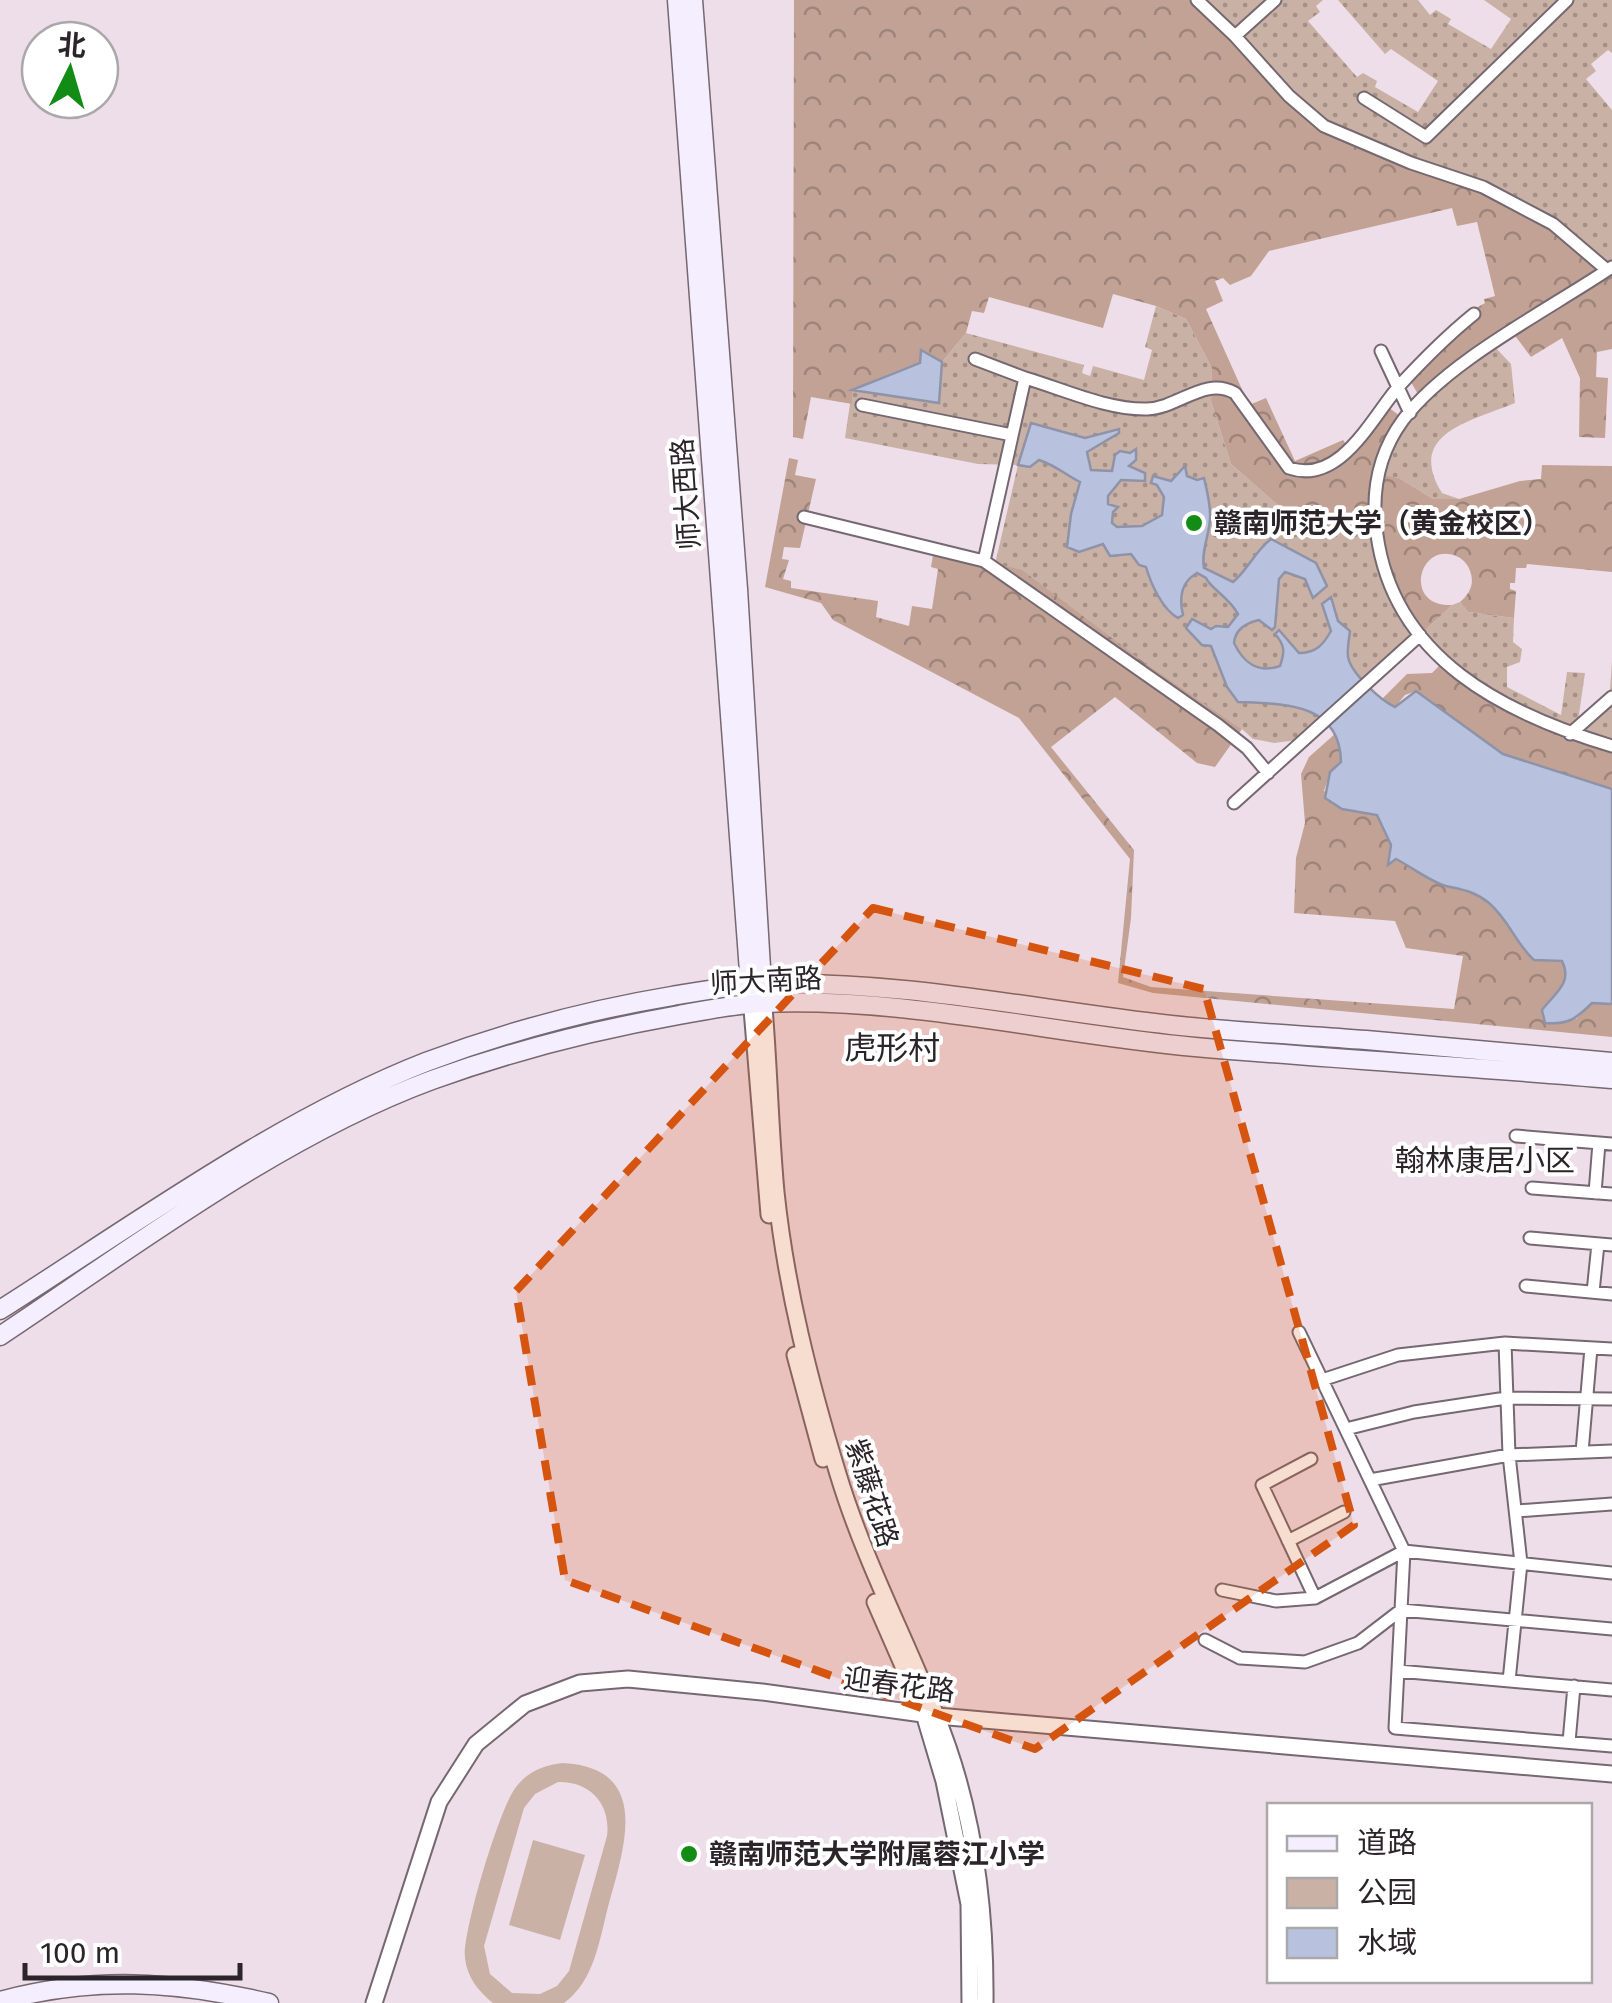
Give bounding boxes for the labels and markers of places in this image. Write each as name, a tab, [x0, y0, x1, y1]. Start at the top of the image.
place label: 赣南师范大学（黄金校区）	[1214, 507, 1550, 540]
marker: 赣南师范大学（黄金校区）	[1183, 512, 1205, 534]
place label: 赣南师范大学附属蓉江小学	[709, 1838, 1045, 1871]
marker: 赣南师范大学附属蓉江小学	[678, 1843, 700, 1865]

